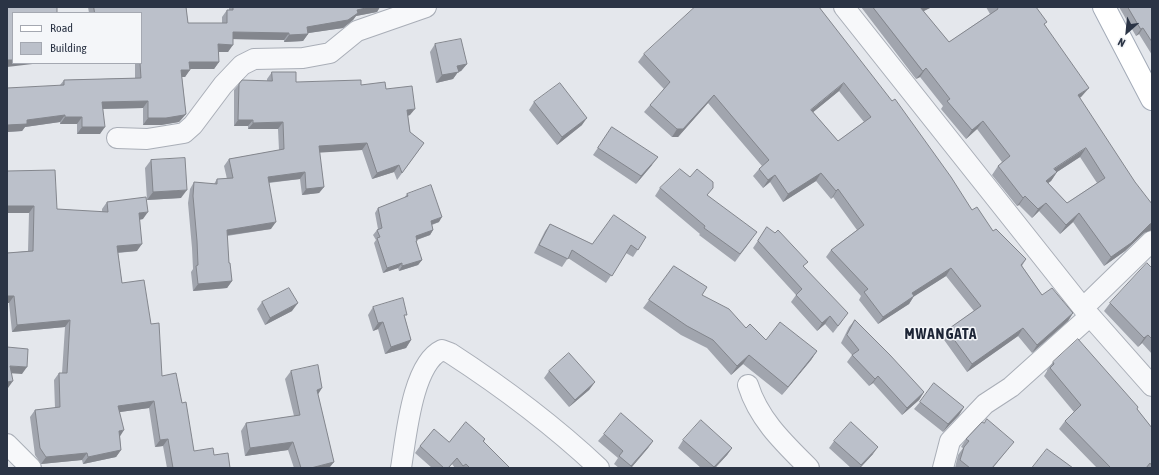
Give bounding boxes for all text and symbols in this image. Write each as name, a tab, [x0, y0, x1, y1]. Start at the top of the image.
legend	[12, 12, 142, 64]
north arrow	[1107, 12, 1147, 52]
text: Road	[50, 21, 73, 35]
text: N	[1116, 36, 1127, 50]
text: Building	[50, 41, 87, 55]
district label: MWANGATA	[905, 325, 977, 343]

